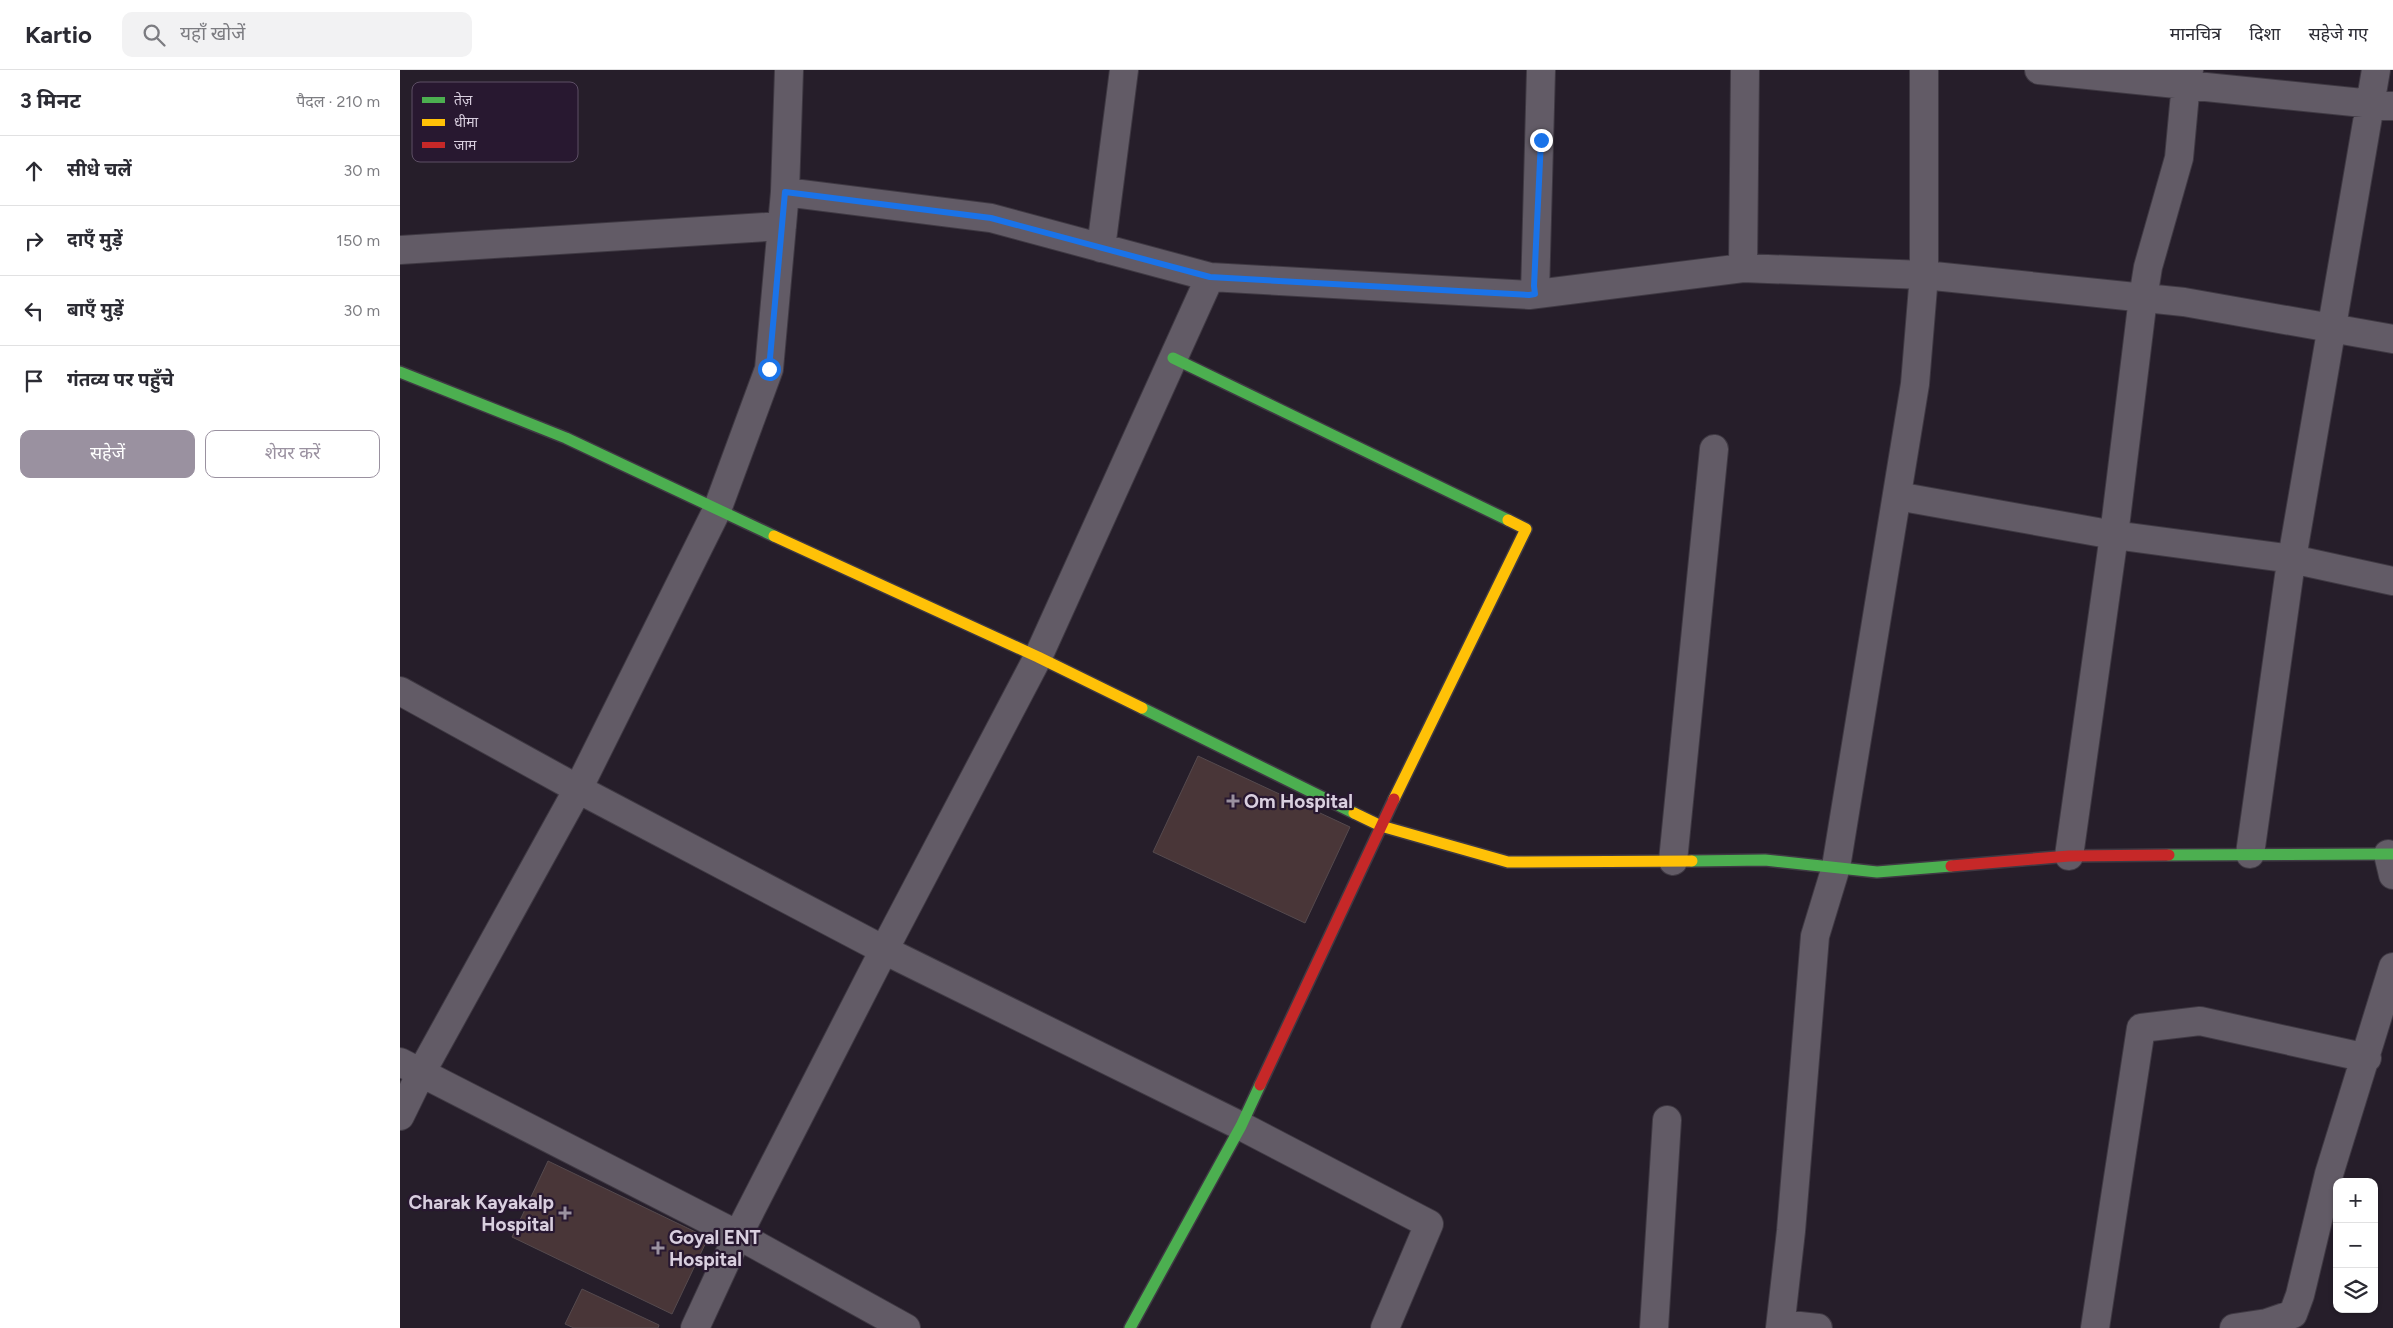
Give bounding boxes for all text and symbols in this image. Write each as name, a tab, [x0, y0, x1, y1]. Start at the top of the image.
search box	[122, 12, 472, 57]
text: Kartio	[25, 20, 92, 49]
icon: search	[140, 21, 168, 49]
text: यहाँ खोजें	[180, 22, 245, 45]
text: मानचित्र	[2170, 23, 2221, 45]
text: दिशा	[2249, 23, 2280, 45]
text: सहेजे गए	[2308, 23, 2368, 45]
legend	[412, 82, 578, 162]
text: 3 मिनट	[20, 88, 81, 113]
text: तेज़	[454, 91, 473, 109]
text: पैदल · 210 m	[296, 92, 380, 111]
text: धीमा	[454, 114, 479, 131]
route end	[1530, 129, 1553, 152]
text: जाम	[454, 137, 477, 154]
icon: ahead	[20, 157, 48, 185]
text: सीधे चलें	[67, 158, 131, 181]
text: 30 m	[343, 161, 380, 180]
icon: right	[20, 227, 48, 255]
text: दाएँ मुड़ें	[67, 228, 123, 251]
text: 150 m	[336, 231, 380, 250]
icon: left	[20, 297, 48, 325]
text: बाएँ मुड़ें	[67, 298, 124, 321]
text: 30 m	[343, 301, 380, 320]
route start	[758, 358, 781, 381]
icon: arrive	[20, 367, 48, 395]
text: गंतव्य पर पहुँचे	[67, 368, 174, 391]
button: सहेजें	[20, 430, 195, 478]
button: शेयर करें	[205, 430, 380, 478]
place label: Om Hospital	[1244, 790, 1353, 813]
marker: Om Hospital	[1226, 794, 1240, 808]
map controls	[2333, 1178, 2378, 1313]
button: +	[2333, 1178, 2378, 1223]
place label: Charak Kayakalp Hospital	[409, 1191, 554, 1236]
marker: Charak Kayakalp Hospital	[558, 1206, 572, 1220]
button: −	[2333, 1223, 2378, 1268]
place label: Goyal ENT Hospital	[669, 1226, 761, 1271]
marker: Goyal ENT Hospital	[651, 1241, 665, 1255]
button: layers	[2333, 1268, 2378, 1313]

